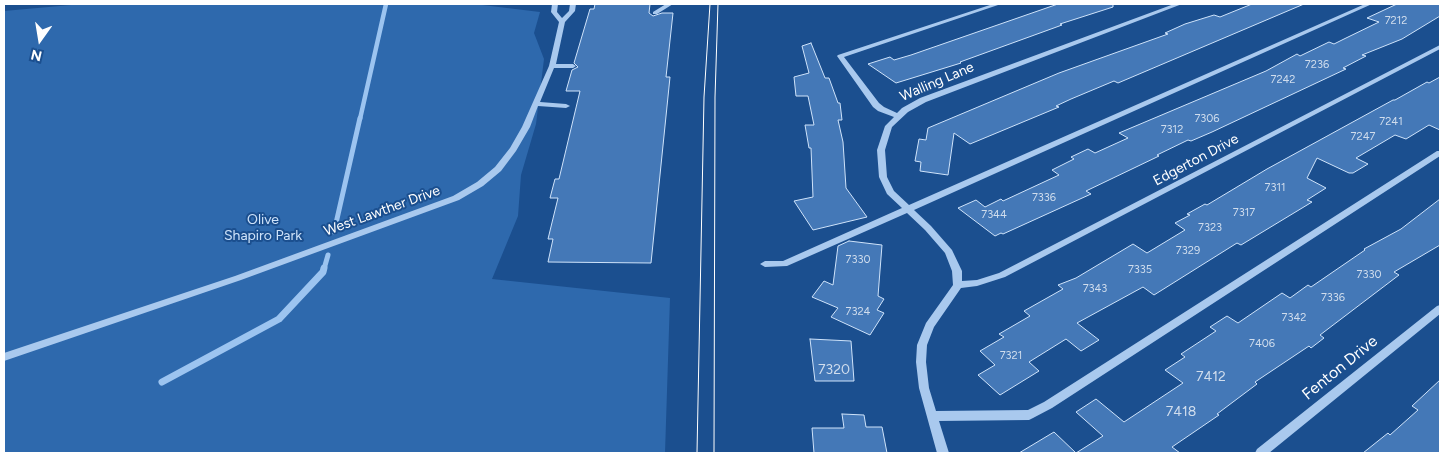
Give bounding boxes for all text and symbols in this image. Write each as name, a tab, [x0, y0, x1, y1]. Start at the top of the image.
house number: 7212	[1385, 14, 1407, 28]
north arrow	[15, 15, 65, 65]
text: N	[29, 46, 44, 65]
house number: 7236	[1305, 58, 1329, 72]
street label: Walling Lane	[897, 59, 977, 105]
house number: 7242	[1270, 73, 1296, 87]
house number: 7306	[1194, 112, 1220, 126]
house number: 7241	[1379, 115, 1403, 129]
house number: 7312	[1161, 123, 1183, 137]
street label: Edgerton Drive	[1151, 130, 1241, 190]
house number: 7247	[1351, 130, 1375, 144]
house number: 7311	[1265, 181, 1285, 195]
street label: West Lawther Drive	[322, 182, 442, 240]
house number: 7336	[1032, 191, 1056, 205]
house number: 7317	[1233, 206, 1255, 220]
house number: 7344	[981, 208, 1007, 222]
park label: Olive Shapiro Park	[224, 212, 302, 244]
house number: 7323	[1198, 221, 1222, 235]
house number: 7329	[1176, 244, 1200, 258]
house number: 7330	[846, 253, 870, 267]
house number: 7335	[1128, 263, 1152, 277]
house number: 7330	[1357, 268, 1381, 282]
house number: 7343	[1083, 282, 1107, 296]
house number: 7336	[1321, 291, 1345, 305]
house number: 7324	[846, 305, 870, 319]
house number: 7342	[1282, 311, 1306, 325]
street label: Fenton Drive	[1298, 332, 1382, 404]
house number: 7406	[1249, 337, 1275, 351]
house number: 7321	[1000, 349, 1022, 363]
house number: 7320	[818, 362, 850, 378]
house number: 7412	[1196, 369, 1226, 385]
house number: 7418	[1166, 404, 1196, 420]

